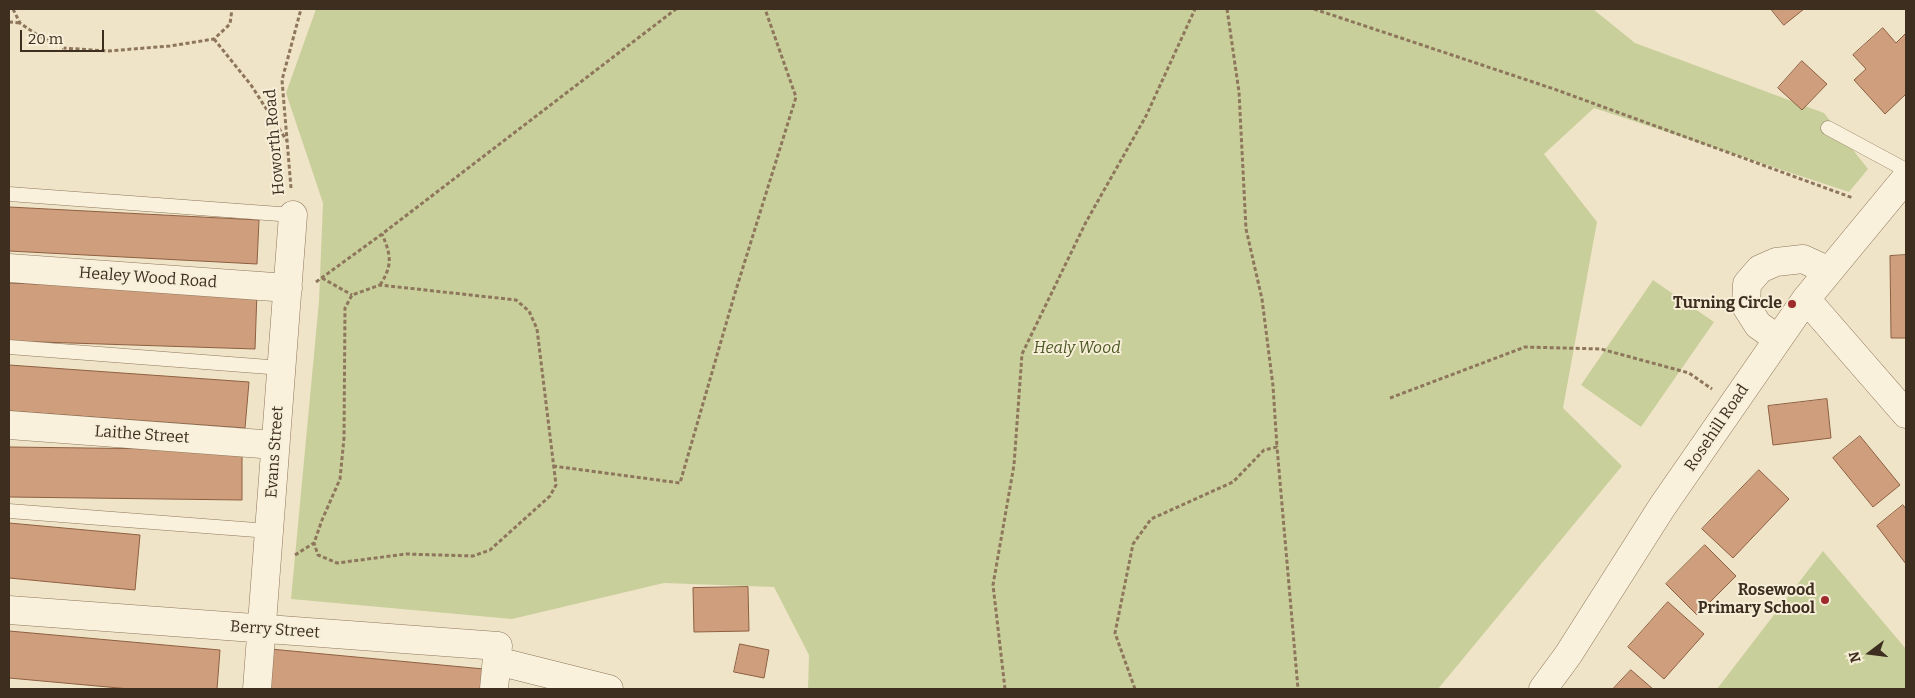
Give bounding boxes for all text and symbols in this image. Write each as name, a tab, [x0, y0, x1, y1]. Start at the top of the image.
scale bar	[22, 20, 106, 52]
text: 20 m	[28, 30, 63, 48]
street label: Howorth Road	[261, 88, 289, 196]
street label: Healey Wood Road	[78, 264, 218, 292]
place label: Turning Circle	[1673, 294, 1782, 314]
marker: Turning Circle	[1786, 298, 1798, 310]
park label: Healy Wood	[1033, 339, 1121, 359]
street label: Rosehill Road	[1681, 381, 1753, 475]
street label: Evans Street	[262, 405, 288, 499]
street label: Laithe Street	[94, 422, 190, 448]
place label: Rosewood Primary School	[1698, 581, 1815, 619]
marker: Rosewood Primary School	[1819, 594, 1831, 606]
street label: Berry Street	[230, 617, 320, 643]
north arrow	[1845, 628, 1895, 678]
text: N	[1845, 650, 1865, 664]

